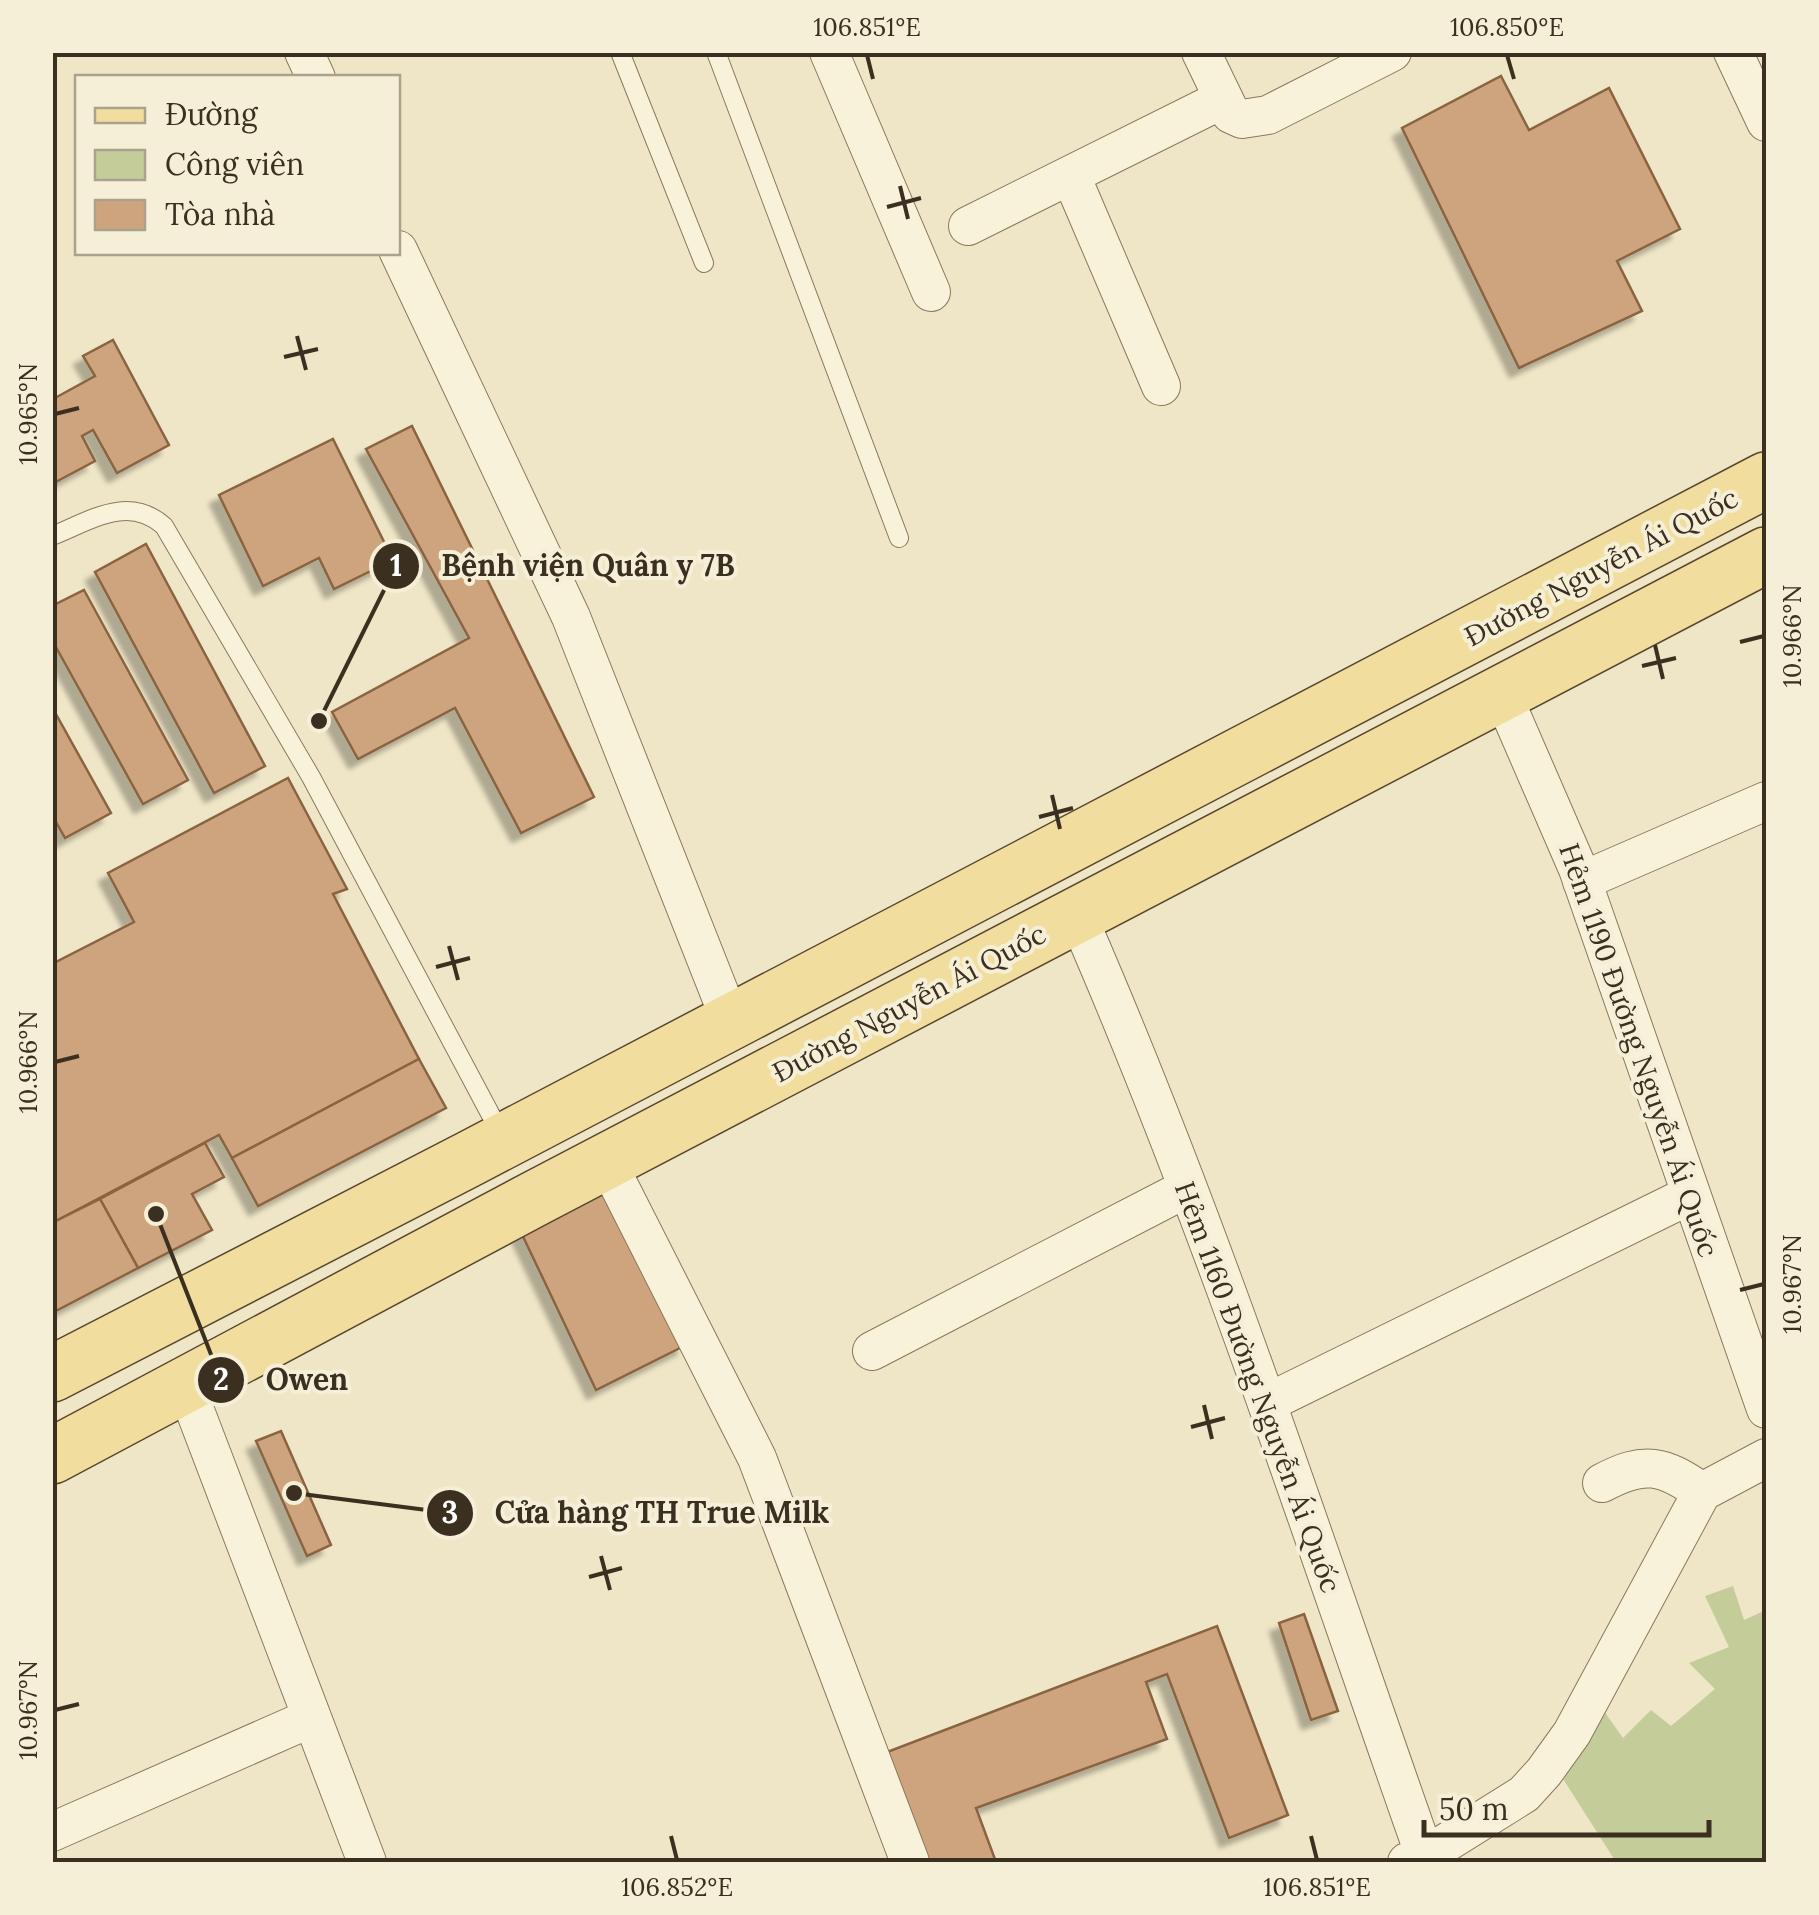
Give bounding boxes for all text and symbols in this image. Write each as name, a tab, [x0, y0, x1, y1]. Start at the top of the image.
text: 106.851°E	[813, 11, 921, 43]
text: 106.850°E	[1450, 11, 1564, 43]
legend	[75, 75, 400, 255]
text: Đường	[165, 95, 259, 134]
text: Công viên	[165, 145, 304, 184]
text: Tòa nhà	[165, 195, 275, 233]
text: 10.965°N	[12, 363, 44, 465]
street label: Đường Nguyễn Ái Quốc	[1458, 480, 1744, 654]
callout: Bệnh viện Quân y 7B	[371, 536, 755, 596]
text: 1	[390, 546, 402, 584]
text: Bệnh viện Quân y 7B	[441, 546, 735, 585]
text: 10.966°N	[1776, 585, 1808, 687]
street label: Hẻm 1190 Đường Nguyễn Ái Quốc	[1551, 838, 1727, 1262]
street label: Đường Nguyễn Ái Quốc	[766, 916, 1052, 1090]
text: 10.966°N	[12, 1011, 44, 1113]
street label: Hẻm 1160 Đường Nguyễn Ái Quốc	[1167, 1176, 1349, 1598]
text: 10.967°N	[1776, 1234, 1808, 1334]
callout: Owen	[196, 1350, 368, 1410]
text: 2	[213, 1360, 229, 1398]
text: Owen	[266, 1360, 348, 1398]
callout: Cửa hàng TH True Milk	[425, 1483, 850, 1543]
text: 3	[442, 1493, 458, 1531]
text: Cửa hàng TH True Milk	[495, 1493, 830, 1532]
text: 10.967°N	[12, 1660, 44, 1760]
scale bar	[1424, 1775, 1709, 1837]
text: 50 m	[1439, 1790, 1509, 1828]
text: 106.852°E	[621, 1871, 733, 1903]
text: 106.851°E	[1263, 1871, 1371, 1903]

